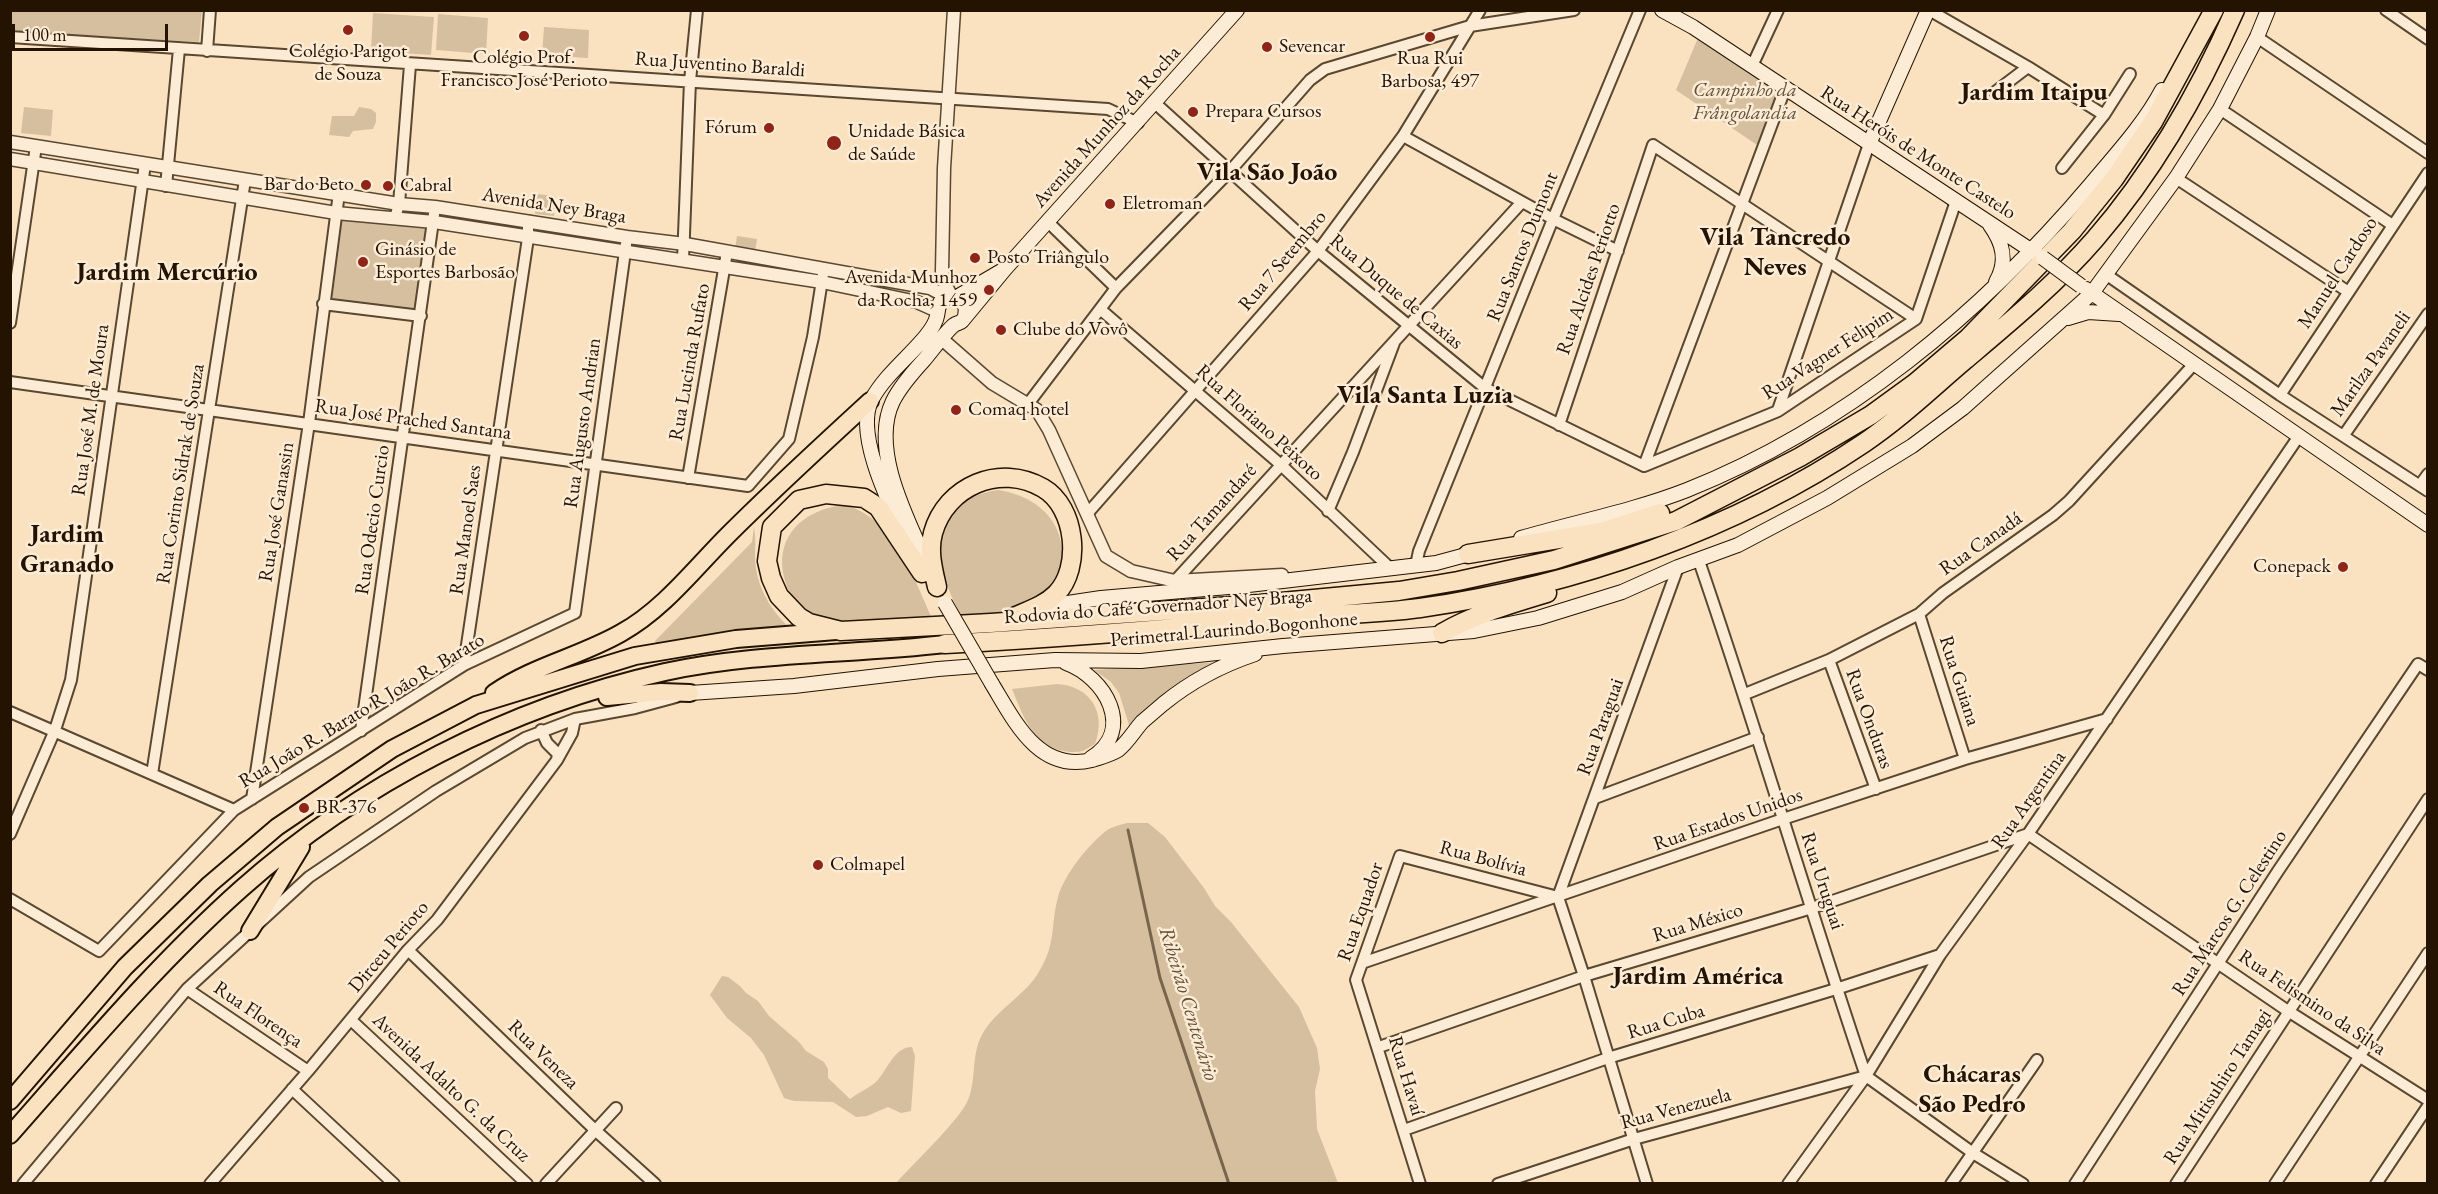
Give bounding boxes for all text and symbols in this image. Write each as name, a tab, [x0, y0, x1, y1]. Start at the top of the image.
scale bar	[15, 12, 171, 50]
text: 100 m	[23, 23, 67, 46]
marker: Colégio Parigot de Souza	[341, 23, 355, 37]
marker: Colégio Prof. Francisco José Perioto	[517, 29, 531, 43]
marker: Rua Rui Barbosa, 497	[1423, 30, 1437, 44]
place label: Sevencar	[1279, 35, 1345, 59]
place label: Colégio Parigot de Souza	[289, 40, 407, 87]
marker: Sevencar	[1260, 40, 1274, 54]
street label: Avenida Munhoz da Rocha	[1028, 41, 1186, 213]
place label: Colégio Prof. Francisco José Perioto	[440, 46, 608, 93]
street label: Rua Juventino Baraldi	[634, 47, 806, 83]
place label: Rua Rui Barbosa, 497	[1381, 47, 1479, 94]
district label: Jardim Itaipu	[1960, 77, 2108, 109]
park label: Campinho da Frângolandia	[1693, 79, 1797, 126]
street label: Rua Heróis de Monte Castelo	[1816, 81, 2020, 225]
place label: Prepara Cursos	[1205, 100, 1321, 124]
marker: Prepara Cursos	[1186, 105, 1200, 119]
place label: Fórum	[705, 116, 757, 140]
place label: Unidade Básica de Saúde	[848, 120, 965, 167]
marker: Fórum	[762, 121, 776, 135]
marker: Unidade Básica de Saúde	[825, 134, 843, 152]
district label: Vila São João	[1197, 157, 1337, 189]
street label: Rua Santos Dumont	[1482, 169, 1564, 325]
place label: Bar do Beto	[264, 173, 354, 197]
place label: Cabral	[400, 174, 452, 198]
marker: Bar do Beto	[359, 178, 373, 192]
marker: Cabral	[381, 179, 395, 193]
street label: Avenida Ney Braga	[480, 183, 628, 229]
place label: Eletroman	[1122, 192, 1203, 216]
marker: Eletroman	[1103, 197, 1117, 211]
street label: Rua Alcides Periotto	[1552, 200, 1626, 358]
street label: Rua 7 Setembro	[1234, 206, 1332, 316]
street label: Manuel Cardoso	[2293, 213, 2383, 333]
district label: Vila Tancredo Neves	[1700, 222, 1850, 284]
street label: Rua Duque de Caxias	[1324, 229, 1468, 355]
place label: Ginásio de Esportes Barbosão	[375, 238, 515, 285]
place label: Posto Triângulo	[987, 246, 1109, 270]
marker: Posto Triângulo	[968, 251, 982, 265]
marker: Ginásio de Esportes Barbosão	[356, 255, 370, 269]
district label: Jardim Mercúrio	[76, 257, 258, 289]
place label: Avenida Munhoz da Rocha, 1459	[844, 266, 977, 313]
street label: Rua Lucinda Rufato	[664, 281, 716, 443]
marker: Avenida Munhoz da Rocha, 1459	[982, 283, 996, 297]
street label: Rua Vagner Felipim	[1758, 303, 1898, 405]
street label: Marilza Pavaneli	[2326, 306, 2416, 422]
place label: Clube do Vovô	[1013, 318, 1128, 342]
street label: Rua José M. de Moura	[67, 323, 115, 497]
marker: Clube do Vovô	[994, 323, 1008, 337]
street label: Rua Augusto Andrian	[559, 336, 607, 510]
street label: Rua Floriano Peixoto	[1191, 360, 1327, 486]
street label: Rua Corinto Sidrak de Souza	[152, 362, 210, 586]
district label: Vila Santa Luzia	[1337, 380, 1513, 412]
street label: Rua José Prached Santana	[313, 394, 513, 446]
place label: Comaq hotel	[968, 398, 1069, 422]
marker: Comaq hotel	[949, 403, 963, 417]
street label: Rua José Ganassin	[254, 440, 300, 584]
street label: Rua Odecio Curcio	[351, 444, 395, 596]
street label: Rua Tamandaré	[1162, 459, 1262, 567]
street label: Rua Manoel Saes	[445, 463, 487, 597]
street label: Rua Canadá	[1935, 507, 2027, 581]
district label: Jardim Granado	[20, 519, 114, 580]
place label: Conepack	[2253, 555, 2331, 579]
marker: Conepack	[2336, 560, 2350, 574]
street label: Rodovia do Café Governador Ney Braga	[1003, 584, 1313, 630]
street label: Perimetral Laurindo Bogonhone	[1109, 607, 1359, 653]
street label: Rua João R. Barato R João R. Barato	[235, 628, 489, 794]
street label: Rua Guiana	[1933, 633, 1985, 729]
street label: Rua Onduras	[1840, 666, 1898, 772]
street label: Rua Paraguai	[1572, 675, 1630, 779]
street label: Rua Argentina	[1986, 746, 2072, 854]
street label: Rua Estados Unidos	[1650, 783, 1806, 857]
place label: BR-376	[316, 796, 376, 820]
marker: BR-376	[297, 801, 311, 815]
street label: Rua Marcos G. Celestino	[2167, 826, 2293, 1000]
street label: Rua Uruguai	[1795, 829, 1849, 933]
street label: Rua Bolívia	[1437, 836, 1529, 882]
place label: Colmapel	[830, 853, 905, 877]
marker: Colmapel	[811, 858, 825, 872]
street label: Rua Equador	[1333, 859, 1389, 965]
street label: Dirceu Perioto	[344, 896, 434, 998]
street label: Rua México	[1650, 898, 1746, 948]
water label: Ribeirão Centenário	[1153, 924, 1223, 1084]
street label: Rua Felismino da Silva	[2234, 945, 2390, 1061]
district label: Jardim América	[1613, 961, 1783, 993]
street label: Rua Florença	[209, 976, 307, 1054]
street label: Rua Cuba	[1625, 999, 1707, 1045]
street label: Rua Mitisuhiro Tamagi	[2159, 1005, 2277, 1169]
street label: Avenida Adalto G. da Cruz	[367, 1009, 535, 1167]
street label: Rua Veneza	[502, 1015, 584, 1095]
street label: Rua Havaí	[1383, 1033, 1429, 1119]
district label: Chácaras São Pedro	[1918, 1059, 2026, 1120]
street label: Rua Venezuela	[1618, 1083, 1734, 1135]

